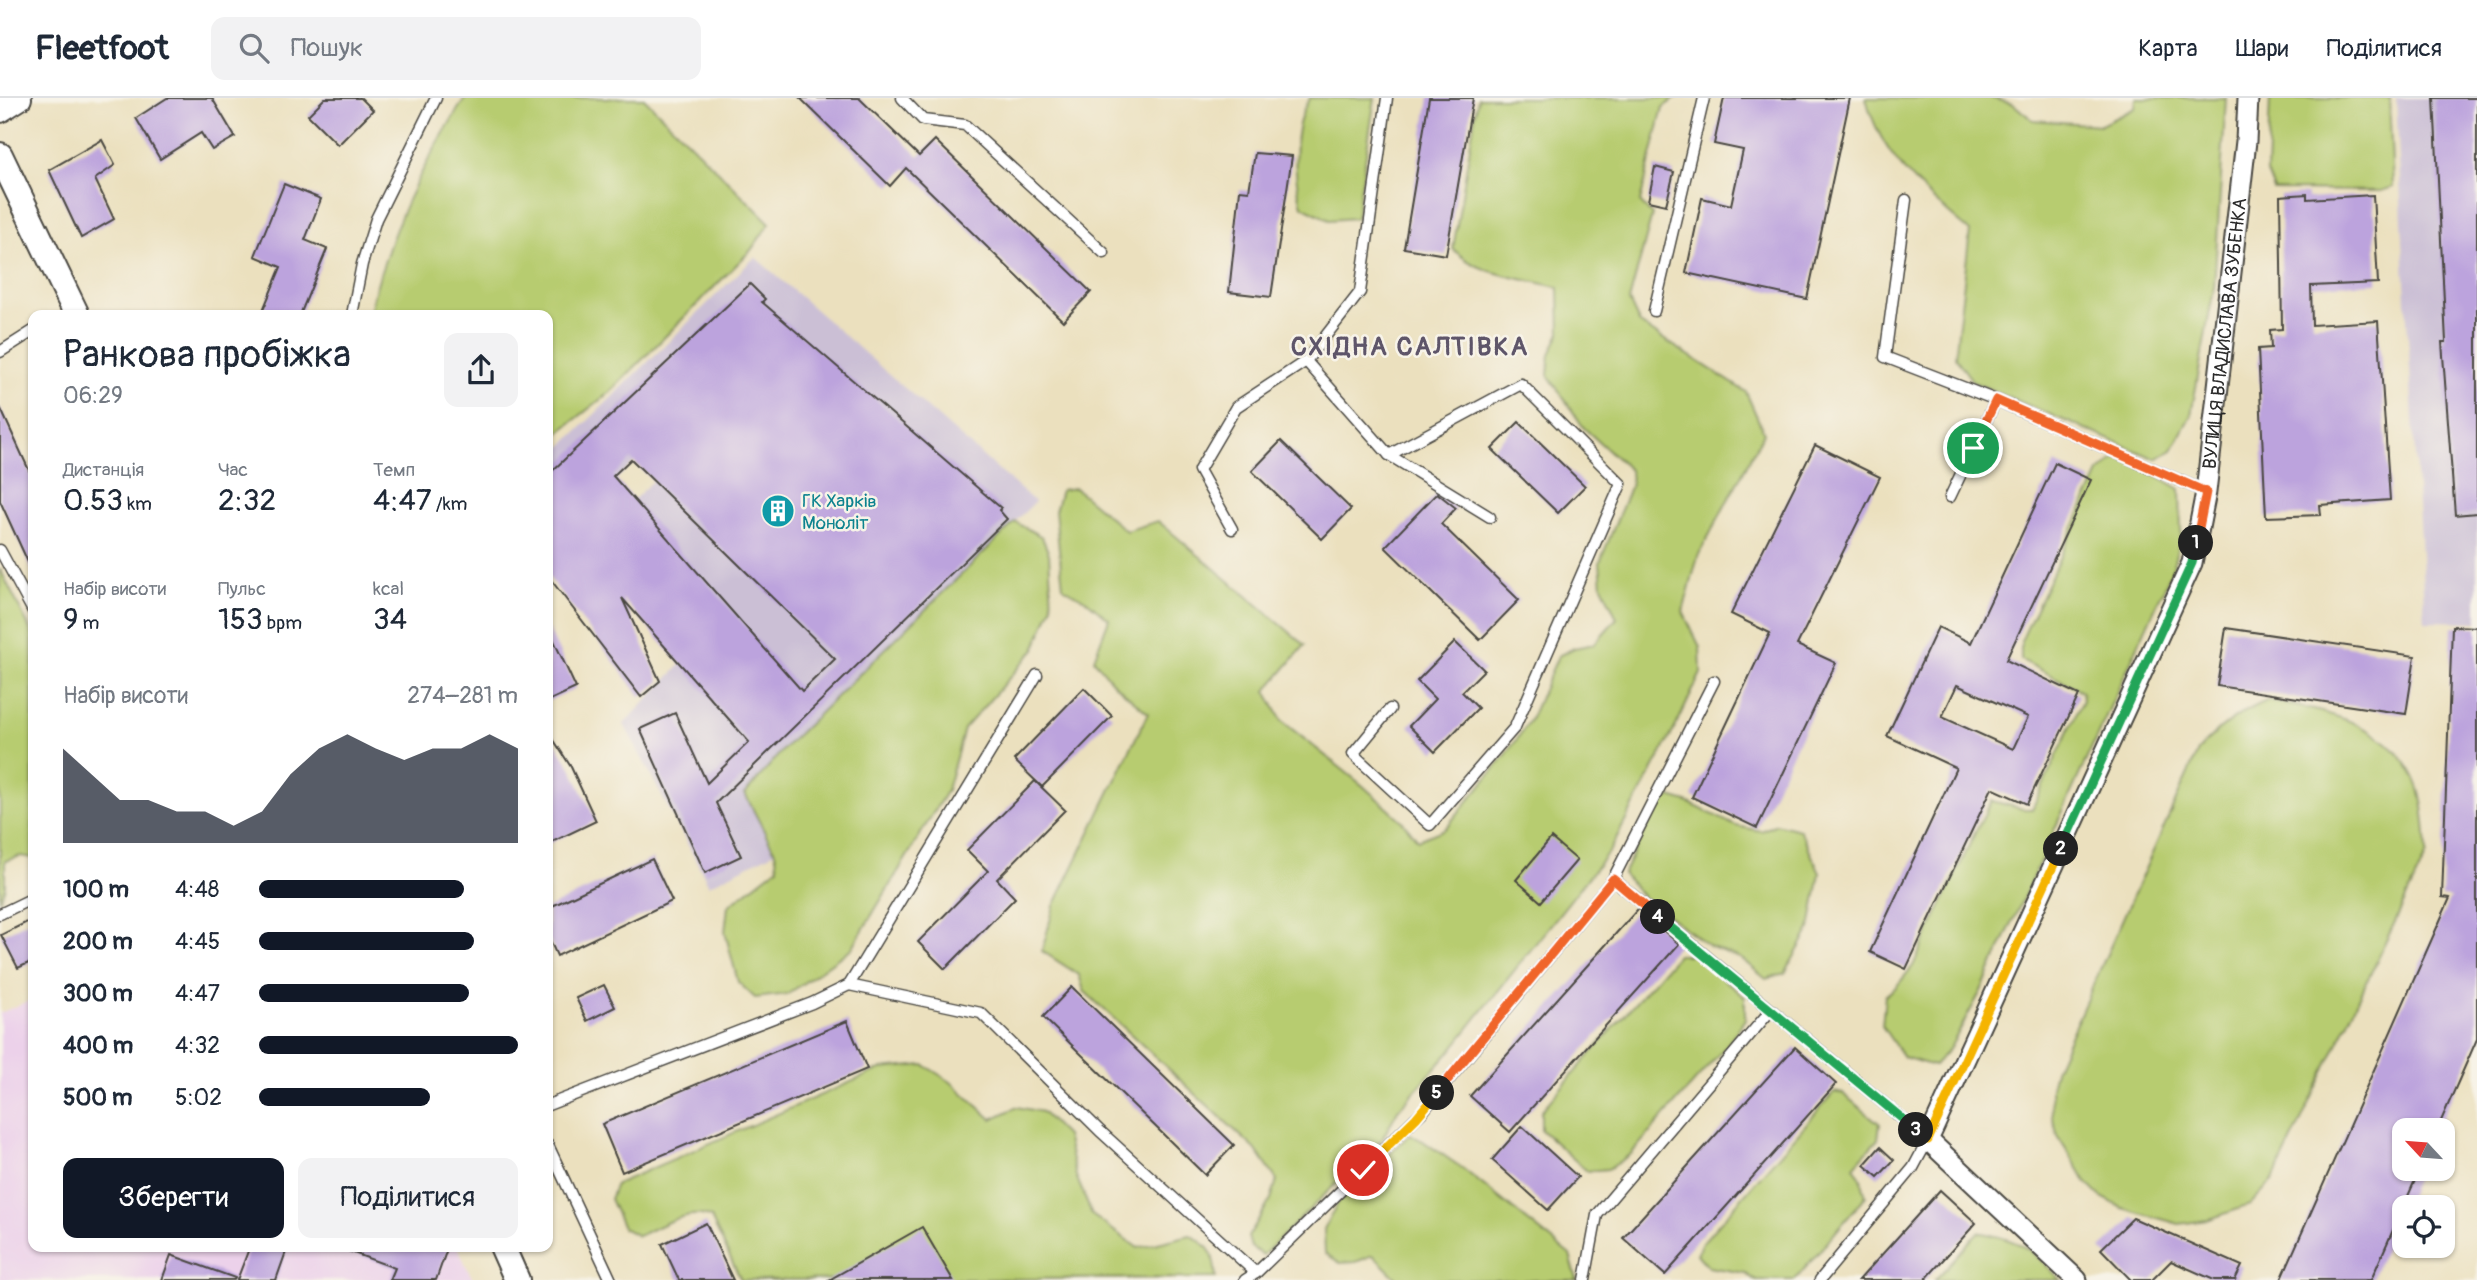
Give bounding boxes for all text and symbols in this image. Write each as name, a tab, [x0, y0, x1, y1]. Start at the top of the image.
search box	[211, 17, 701, 80]
text: Fleetfoot	[35, 28, 169, 69]
icon: search	[235, 29, 273, 67]
text: Пошук	[291, 32, 363, 64]
text: Карта	[2138, 34, 2198, 63]
text: Шари	[2236, 34, 2289, 63]
text: Поділитися	[2327, 34, 2442, 63]
street label: ВУЛИЦЯ ВЛАДИСЛАВА ЗУБЕНКА	[2198, 196, 2252, 471]
text: Ранкова пробіжка	[63, 331, 351, 379]
district label: СХІДНА САЛТІВКА	[1291, 331, 1529, 363]
button: share	[444, 333, 518, 407]
text: 06:29	[63, 381, 123, 410]
pin	[1943, 418, 2003, 478]
icon: arrive	[1954, 429, 1992, 467]
text: Дистанція	[63, 458, 144, 482]
text: Час	[218, 458, 248, 482]
text: Темп	[373, 458, 415, 482]
text: 0.53	[63, 482, 123, 519]
text: 2:32	[218, 482, 276, 519]
text: 4:47	[373, 482, 432, 519]
place label: ГК Харків Моноліт	[802, 489, 877, 535]
text: km	[123, 492, 152, 516]
text: /km	[432, 492, 467, 516]
building icon: ГК Харків Моноліт	[759, 492, 797, 530]
pin: 1	[2178, 526, 2214, 560]
text: 1	[2192, 530, 2199, 554]
text: Набір висоти	[63, 577, 166, 601]
text: Пульс	[218, 577, 266, 601]
text: kcal	[373, 577, 404, 601]
text: 9	[63, 601, 78, 638]
text: 153	[218, 601, 263, 638]
text: 34	[373, 601, 407, 638]
text: m	[78, 611, 99, 635]
text: bpm	[263, 611, 302, 635]
text: Набір висоти	[63, 681, 188, 710]
text: 274–281 m	[407, 681, 518, 710]
pin: 2	[2044, 832, 2078, 866]
text: 2	[2055, 836, 2066, 860]
text: 100 m	[63, 875, 129, 904]
text: 4:48	[175, 875, 219, 904]
pin: 4	[1640, 900, 1676, 934]
text: 4	[1652, 904, 1663, 928]
text: 200 m	[63, 927, 133, 956]
text: 4:45	[175, 927, 220, 956]
text: 300 m	[63, 979, 133, 1008]
text: 4:47	[175, 979, 220, 1008]
text: 400 m	[63, 1031, 133, 1060]
text: 4:32	[175, 1031, 220, 1060]
pin: 5	[1420, 1076, 1454, 1110]
text: 5	[1431, 1080, 1442, 1104]
text: 500 m	[63, 1083, 132, 1112]
text: 5:02	[175, 1083, 222, 1112]
pin: 3	[1898, 1112, 1934, 1148]
text: 3	[1910, 1117, 1921, 1141]
north arrow	[2392, 1118, 2455, 1181]
map controls	[2392, 1118, 2455, 1258]
pin	[1333, 1140, 1393, 1200]
icon: check	[1344, 1151, 1382, 1189]
button: Зберегти	[63, 1158, 284, 1238]
button: Поділитися	[298, 1158, 518, 1238]
button: locate	[2392, 1195, 2455, 1258]

